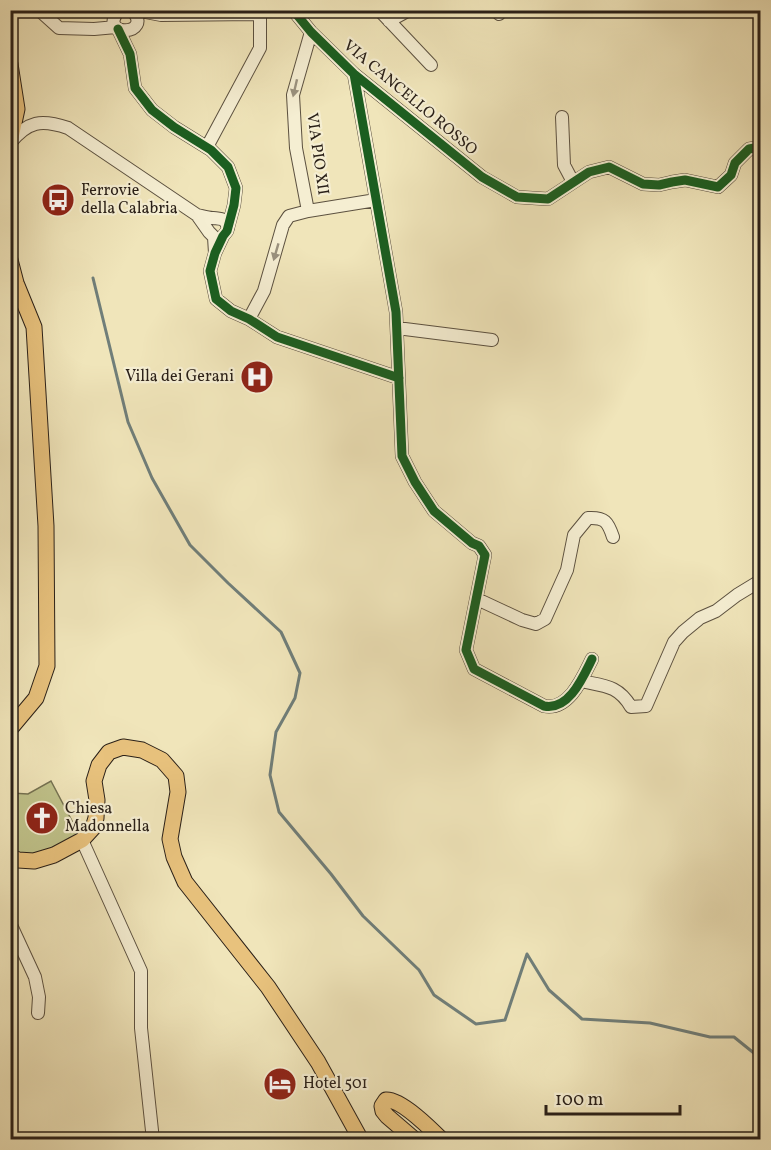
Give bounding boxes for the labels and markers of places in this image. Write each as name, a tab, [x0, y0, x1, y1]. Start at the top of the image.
place label: Ferrovie della Calabria	[81, 180, 178, 220]
bus stop icon: Ferrovie della Calabria	[40, 182, 76, 218]
hospital icon: Villa dei Gerani	[239, 359, 275, 395]
place label: Villa dei Gerani	[125, 366, 234, 388]
place label: Chiesa Madonnella	[65, 798, 150, 838]
church icon: Chiesa Madonnella	[24, 800, 60, 836]
hotel icon: Hotel 501	[262, 1066, 298, 1102]
place label: Hotel 501	[303, 1073, 368, 1095]

